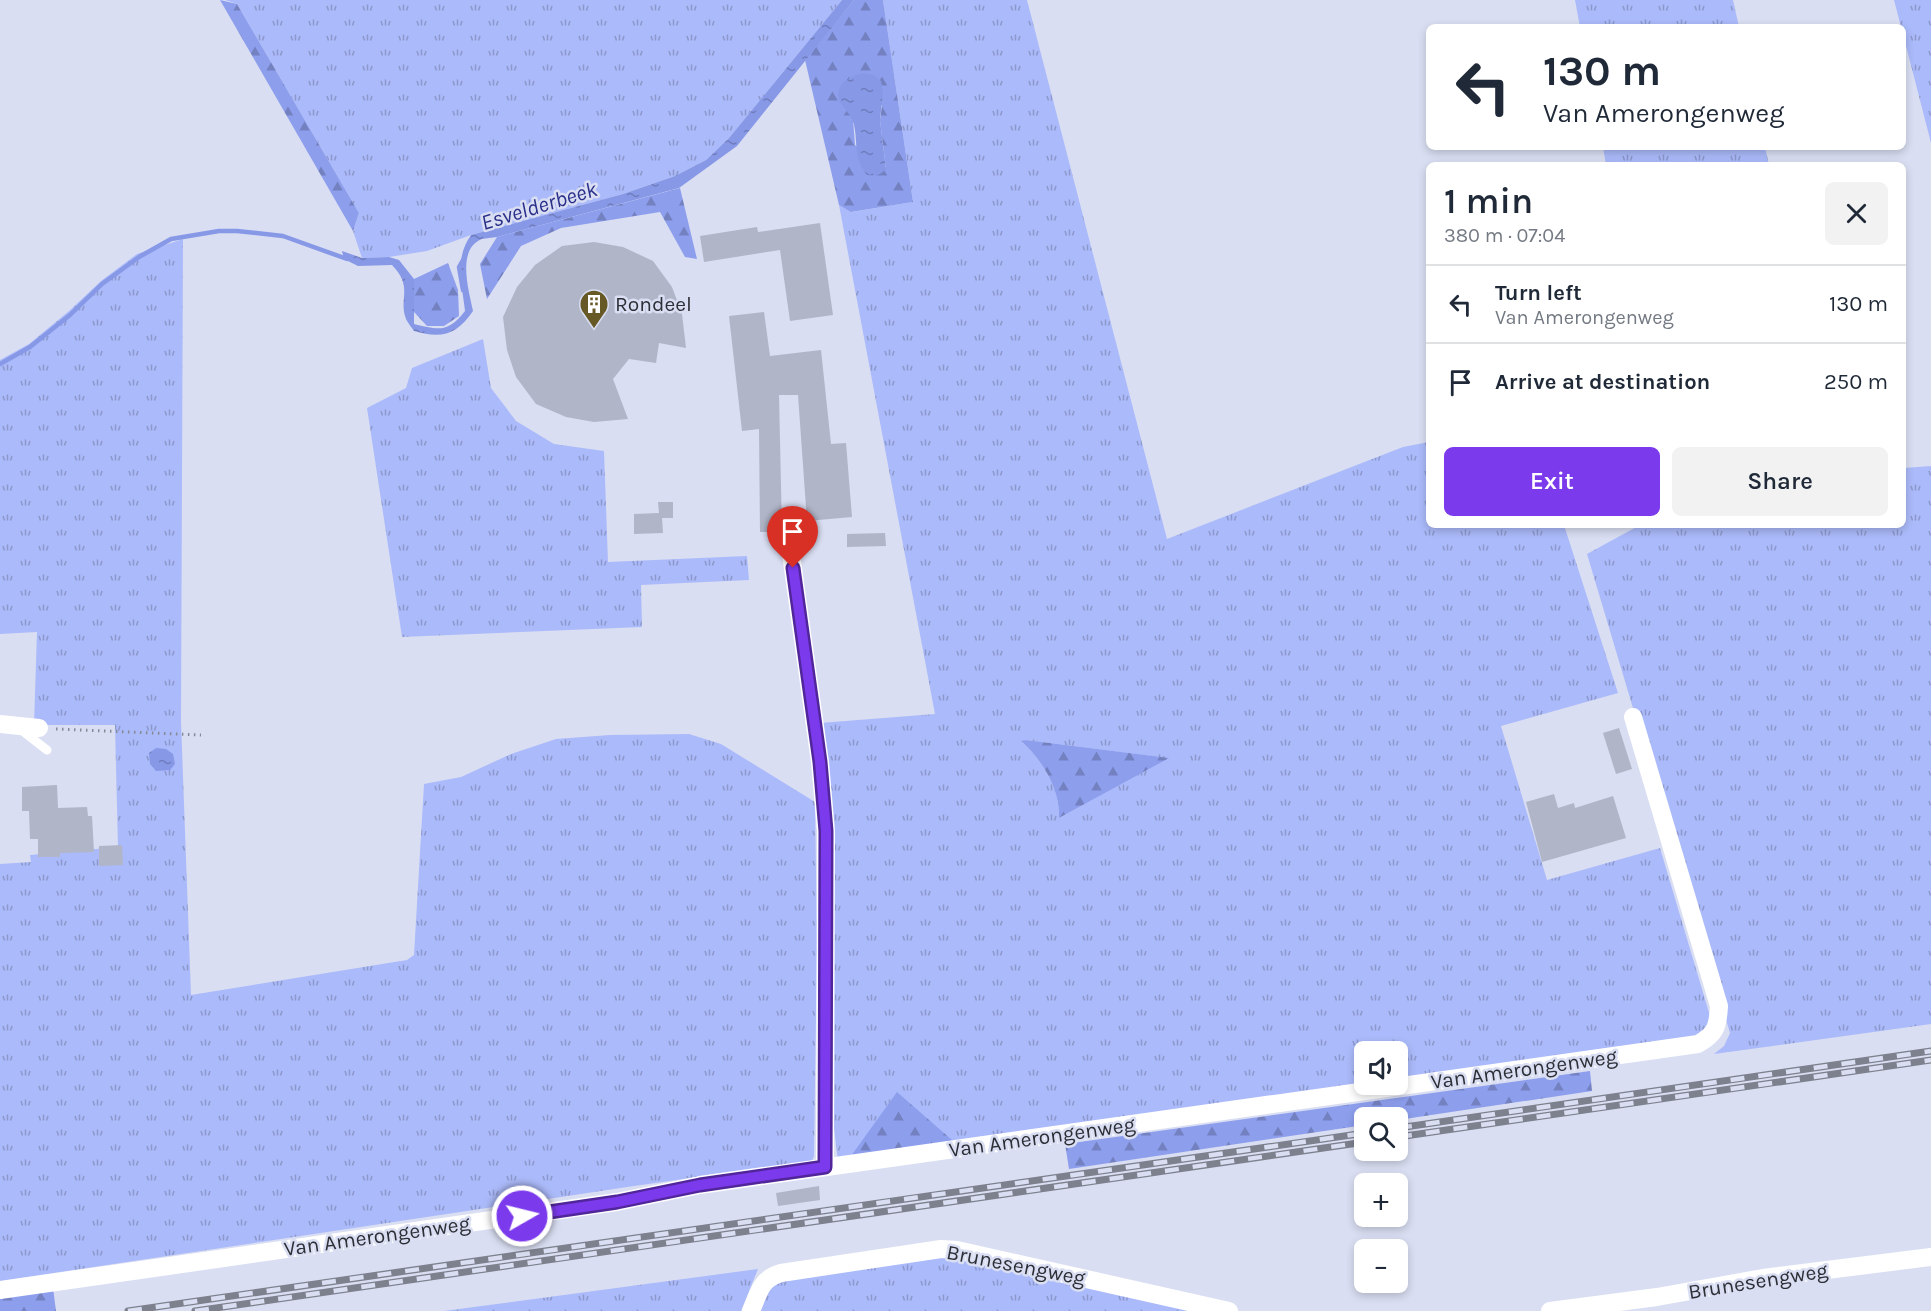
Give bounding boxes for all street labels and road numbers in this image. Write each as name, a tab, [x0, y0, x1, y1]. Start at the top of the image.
street label: Van Amerongenweg	[1429, 1044, 1619, 1094]
street label: Van Amerongenweg	[947, 1112, 1137, 1162]
street label: Van Amerongenweg	[282, 1211, 472, 1261]
street label: Brunesengweg	[944, 1240, 1088, 1290]
street label: Brunesengweg	[1686, 1258, 1830, 1304]

